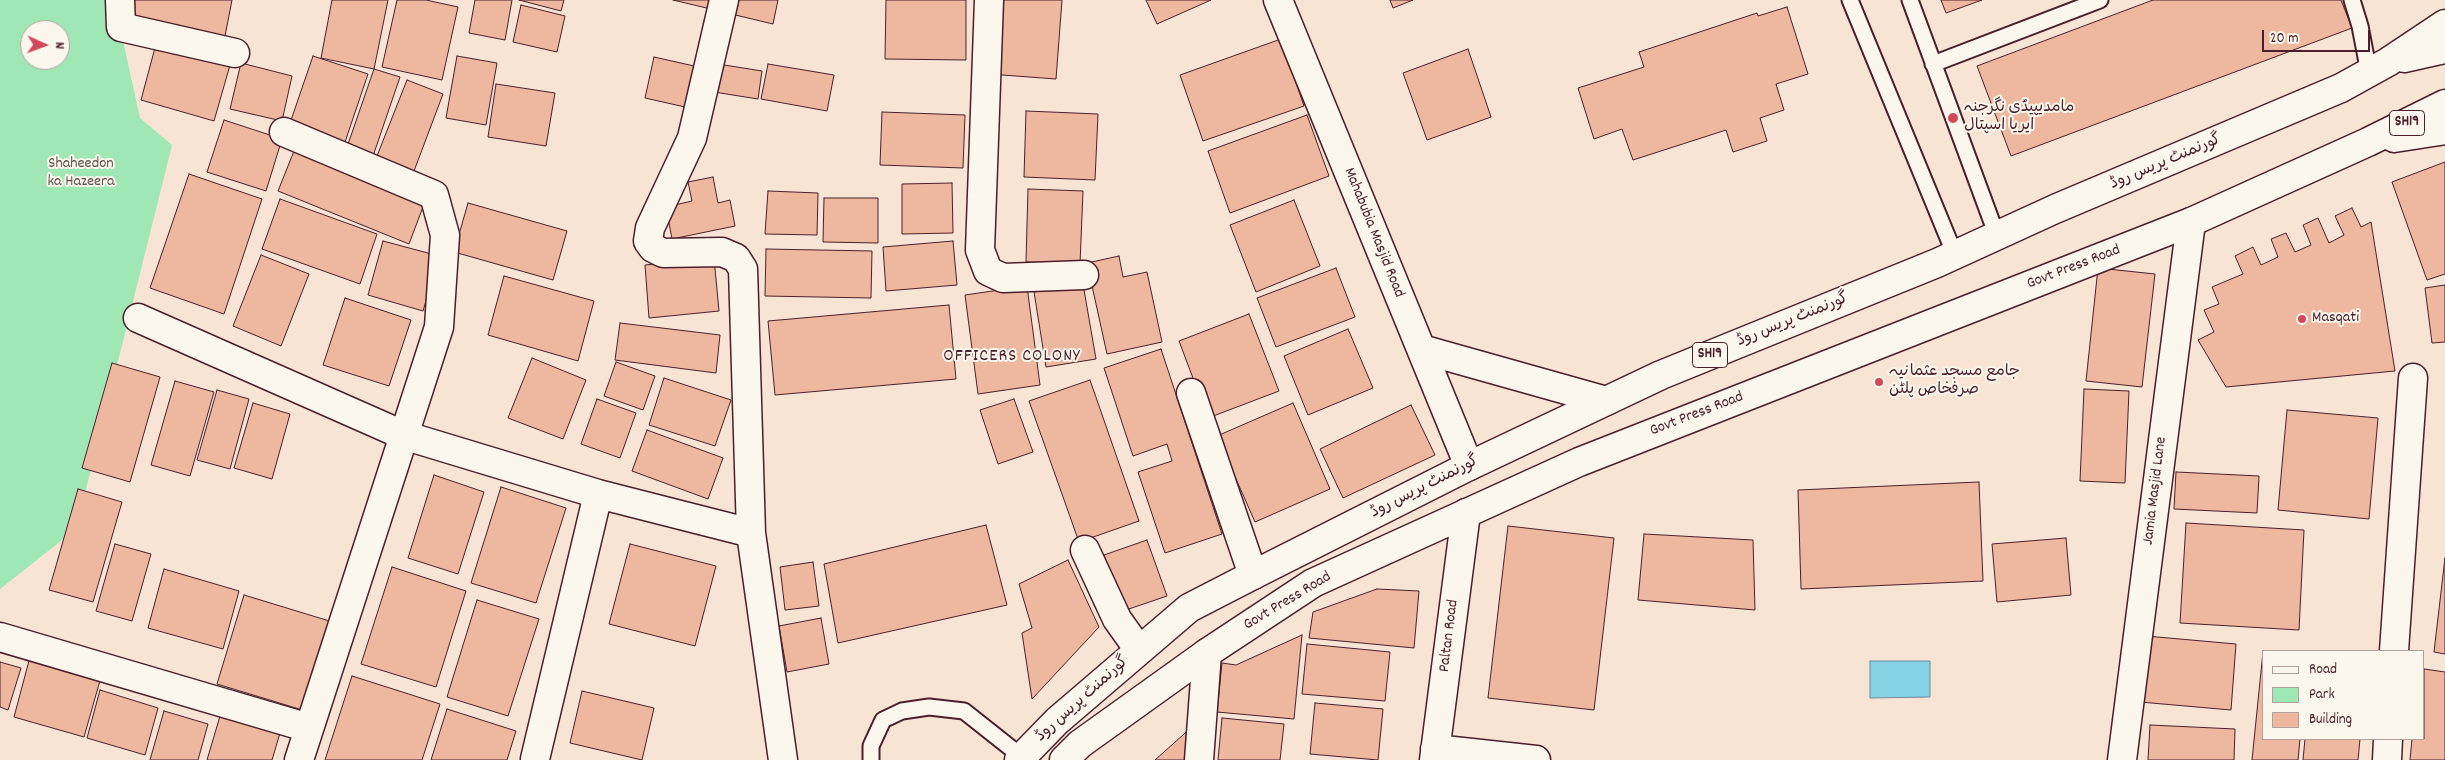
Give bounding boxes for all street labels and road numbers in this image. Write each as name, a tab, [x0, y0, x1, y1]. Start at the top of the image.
road number: SH19	[2390, 110, 2424, 136]
street label: گورنمنٹ پریس روڈ	[2107, 131, 2225, 195]
street label: Mahabubia Masjid Road	[1338, 165, 1408, 301]
street label: Govt Press Road	[2024, 241, 2124, 295]
street label: گورنمنٹ پریس روڈ	[1734, 290, 1852, 352]
road number: SH19	[1692, 342, 1728, 368]
street label: Govt Press Road	[1647, 388, 1747, 442]
street label: Jamia Masjid Lane	[2140, 436, 2172, 546]
street label: گورنمنٹ پریس روڈ	[1368, 452, 1482, 524]
street label: Govt Press Road	[1241, 568, 1335, 636]
street label: Paltan Road	[1436, 599, 1464, 673]
street label: گورنمنٹ پریس روڈ	[1032, 653, 1134, 747]

